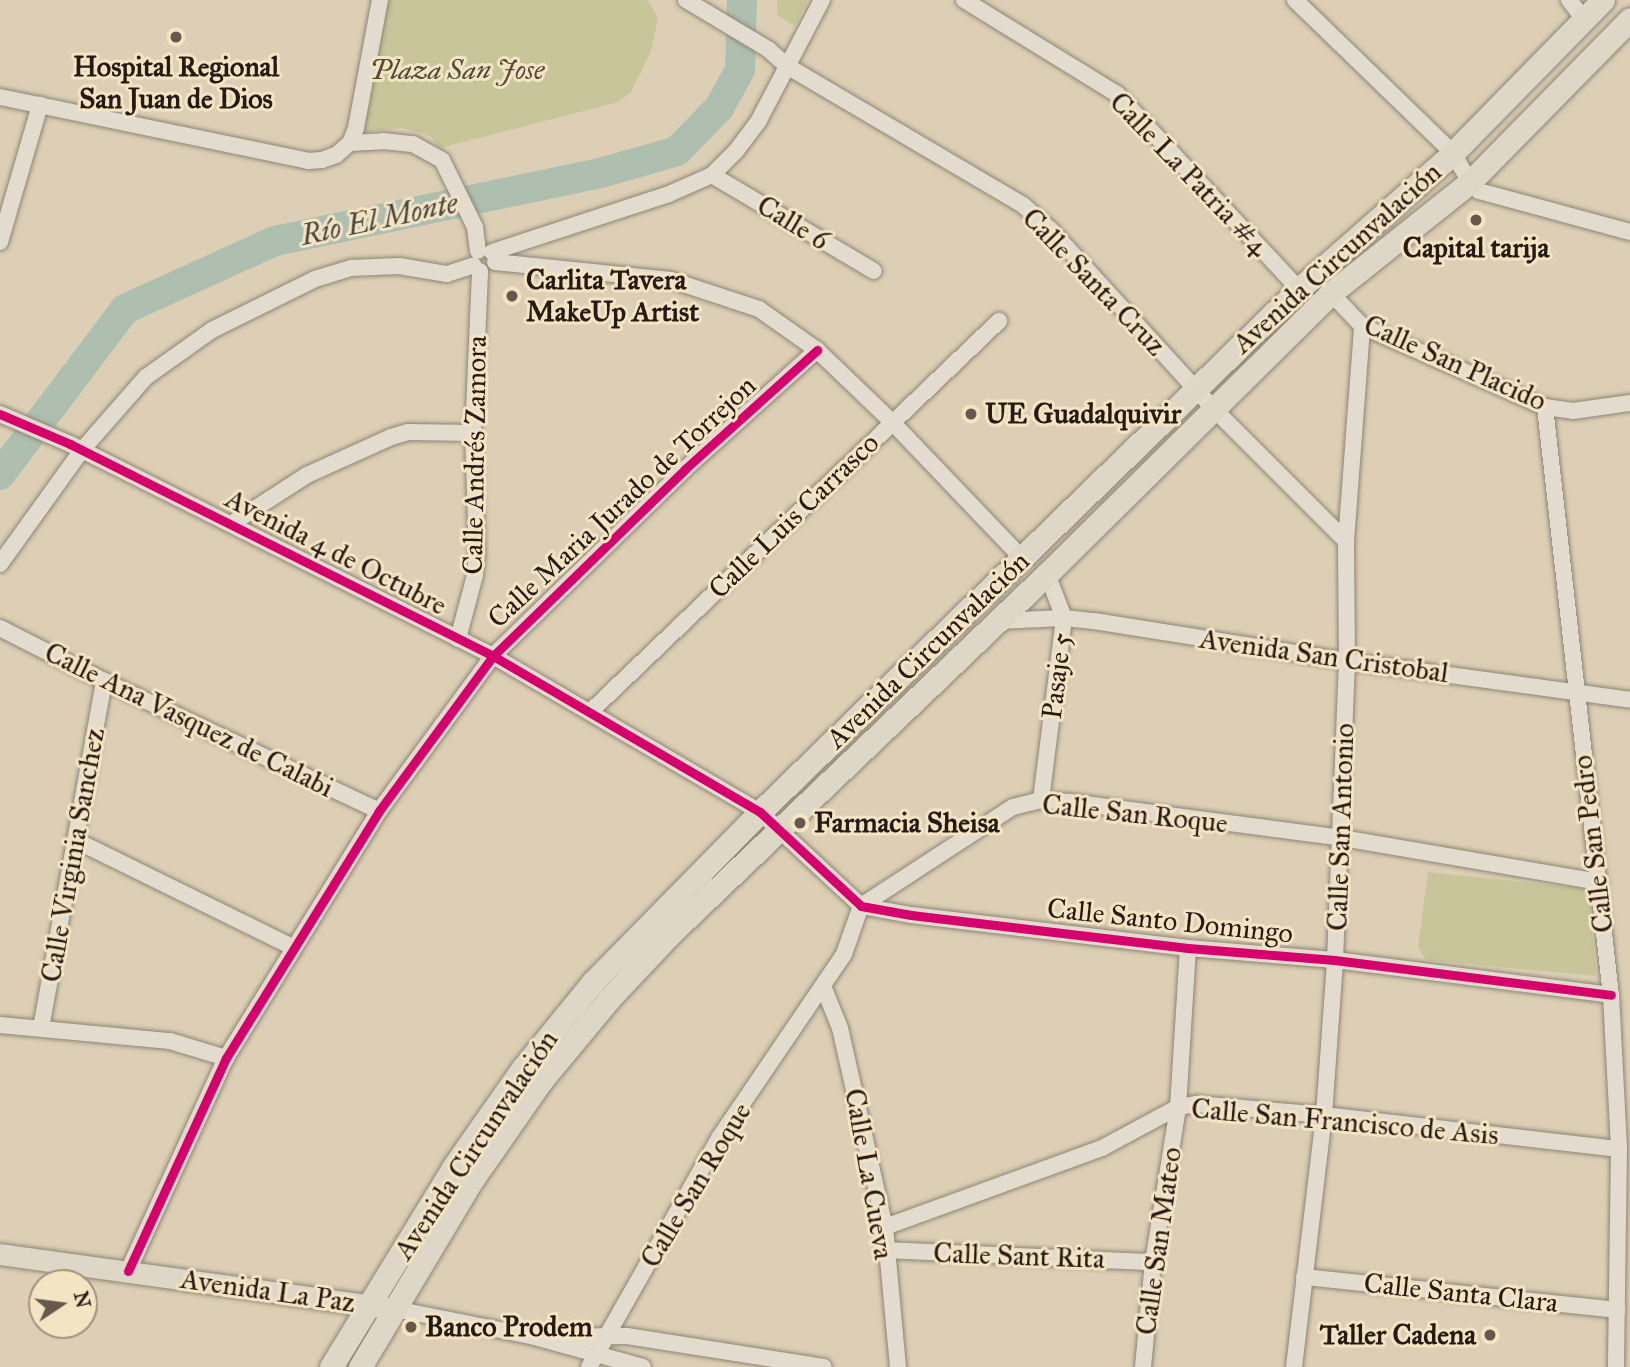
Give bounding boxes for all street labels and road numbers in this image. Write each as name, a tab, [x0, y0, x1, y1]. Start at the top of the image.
street label: Calle La Patria #4	[1103, 85, 1275, 263]
street label: Avenida Circunvalación	[1226, 155, 1448, 361]
street label: Calle 6	[751, 189, 835, 257]
street label: Calle Santa Cruz	[1015, 201, 1173, 363]
street label: Calle San Placido	[1359, 308, 1551, 418]
street label: Calle Andrés Zamora	[456, 335, 494, 575]
street label: Calle Maria Jurado de Torrejon	[481, 369, 763, 635]
street label: Calle Luis Carrasco	[702, 426, 886, 606]
street label: Avenida 4 de Octubre	[220, 482, 452, 622]
street label: Avenida Circunvalación	[820, 544, 1036, 756]
street label: Avenida San Cristobal	[1197, 622, 1451, 690]
street label: Pasaje 5	[1035, 631, 1079, 721]
street label: Calle Ana Vasquez de Calabi	[39, 635, 339, 805]
street label: Calle San Antonio	[1321, 723, 1361, 931]
street label: Calle Virginia Sanchez	[34, 725, 112, 985]
street label: Calle San Pedro	[1565, 753, 1621, 935]
street label: Calle San Roque	[1040, 788, 1230, 840]
street label: Calle Santo Domingo	[1045, 891, 1295, 951]
street label: Avenida Circunvalación	[387, 1024, 565, 1266]
street label: Calle La Cueva	[837, 1086, 901, 1262]
street label: Calle San Francisco de Asis	[1190, 1092, 1500, 1152]
street label: Calle San Roque	[634, 1096, 758, 1274]
street label: Calle San Mateo	[1129, 1145, 1189, 1337]
street label: Calle Sant Rita	[933, 1236, 1105, 1276]
street label: Avenida La Paz	[179, 1262, 357, 1320]
street label: Calle Santa Clara	[1362, 1266, 1560, 1320]

